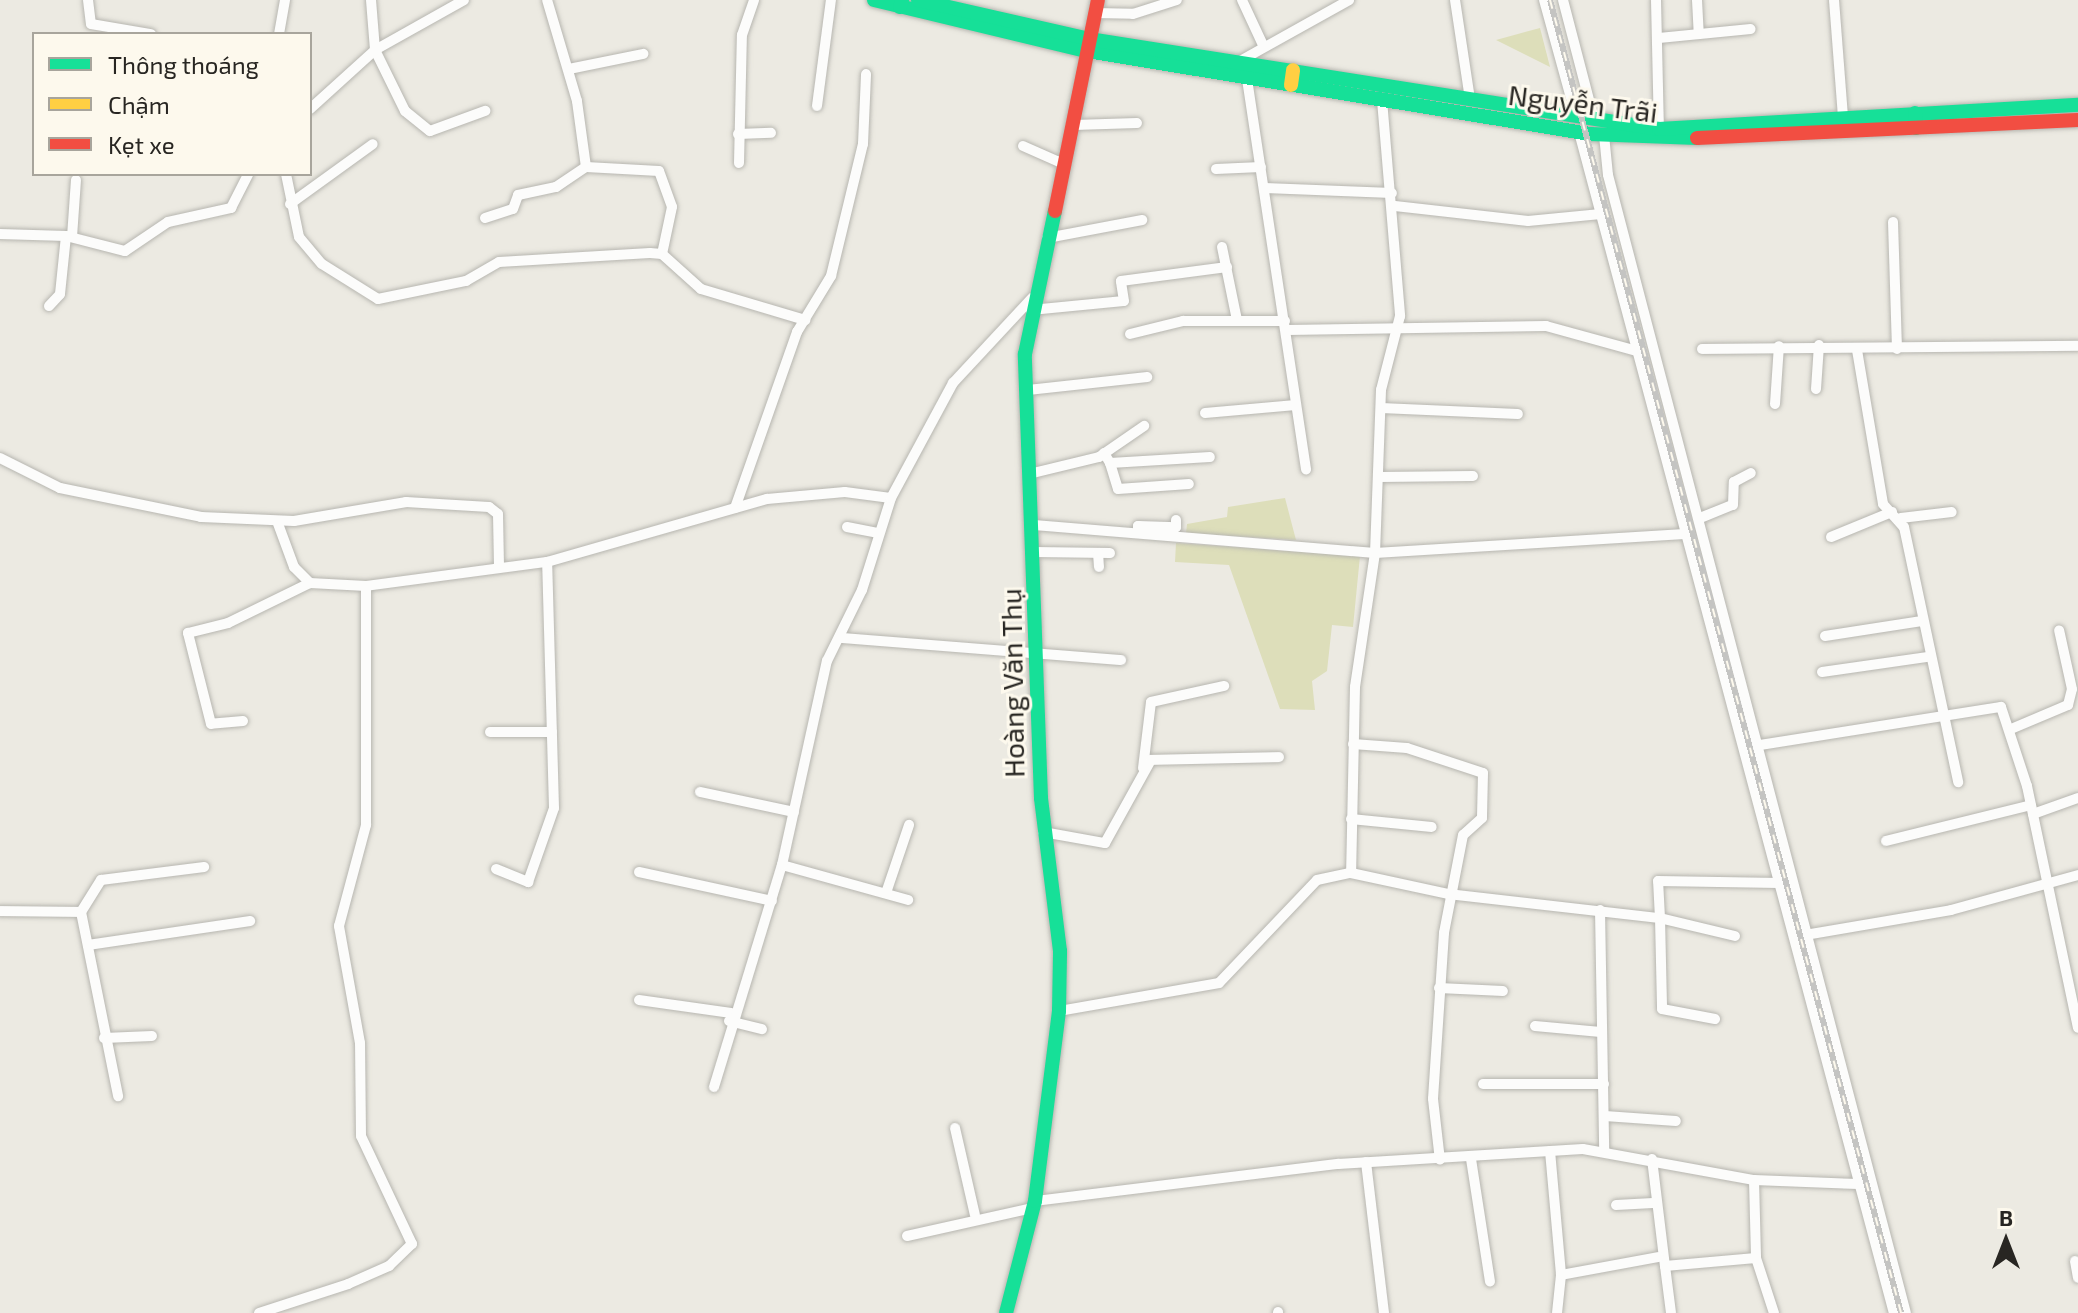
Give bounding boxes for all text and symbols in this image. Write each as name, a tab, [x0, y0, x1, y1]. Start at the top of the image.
legend	[32, 32, 312, 176]
text: Thông thoáng	[108, 50, 259, 79]
street label: Nguyễn Trãi	[1506, 77, 1660, 129]
text: Chậm	[108, 90, 170, 119]
text: Kẹt xe	[108, 130, 175, 159]
street label: Hoàng Văn Thụ	[994, 587, 1030, 779]
north arrow	[1966, 1201, 2046, 1281]
text: B	[1999, 1204, 2013, 1230]

